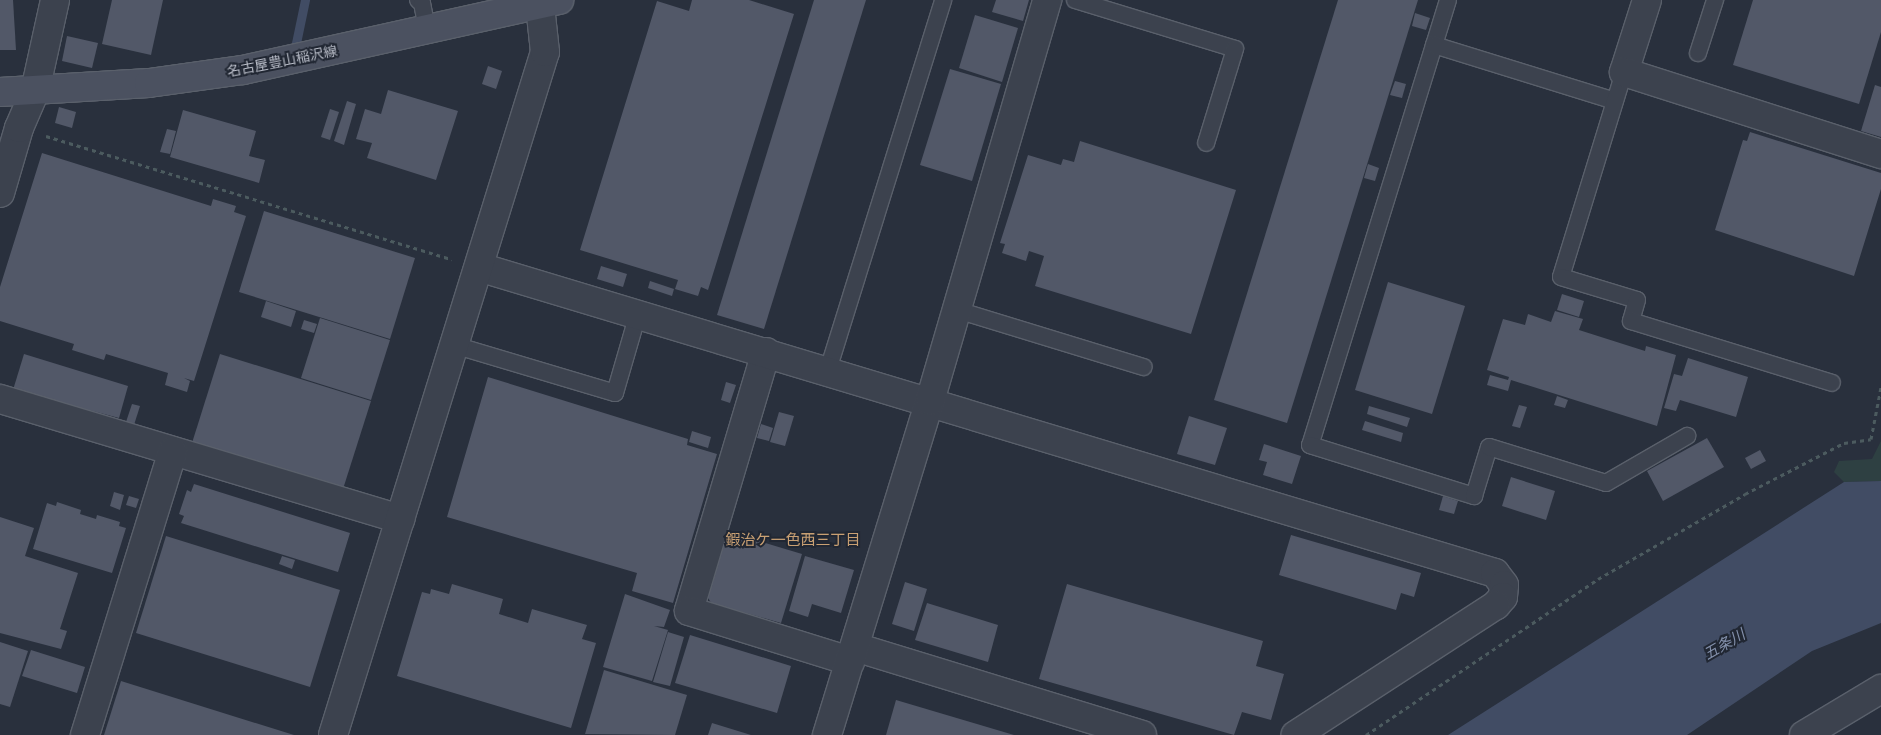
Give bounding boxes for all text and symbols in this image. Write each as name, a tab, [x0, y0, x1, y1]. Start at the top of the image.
street label: 名古屋豊山稲沢線	[225, 42, 339, 80]
district label: 鍜治ケ一色西三丁目	[726, 531, 860, 549]
water label: 五条川	[1700, 625, 1748, 663]

